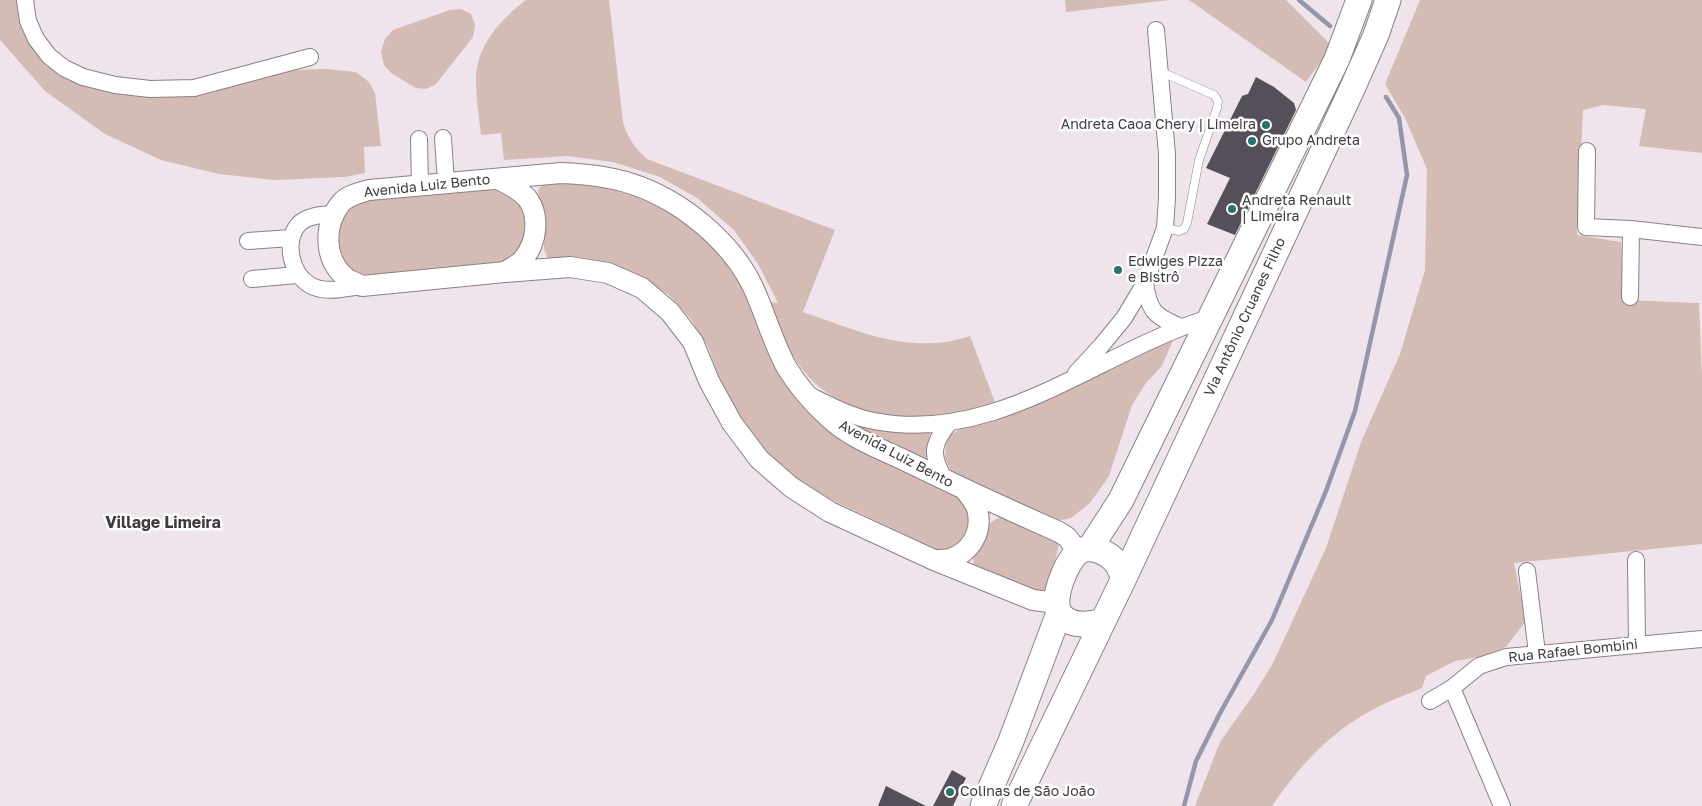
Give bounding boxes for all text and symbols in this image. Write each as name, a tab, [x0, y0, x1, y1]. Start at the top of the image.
place label: Andreta Caoa Chery | Limeira	[1061, 117, 1256, 133]
marker: Andreta Caoa Chery | Limeira	[1260, 119, 1272, 131]
place label: Grupo Andreta	[1262, 133, 1360, 149]
marker: Grupo Andreta	[1246, 135, 1258, 147]
street label: Avenida Luiz Bento	[363, 171, 491, 201]
place label: Andreta Renault | Limeira	[1242, 193, 1351, 226]
marker: Andreta Renault | Limeira	[1226, 203, 1238, 215]
street label: Via Antônio Cruanes Filho	[1201, 235, 1289, 399]
place label: Edwiges Pizza e Bistrô	[1128, 254, 1223, 286]
marker: Edwiges Pizza e Bistrô	[1112, 264, 1124, 276]
street label: Avenida Luiz Bento	[836, 417, 956, 491]
district label: Village Limeira	[105, 513, 221, 533]
street label: Rua Rafael Bombini	[1507, 636, 1639, 666]
place label: Colinas de São João	[960, 784, 1095, 800]
marker: Colinas de São João	[944, 786, 956, 798]

